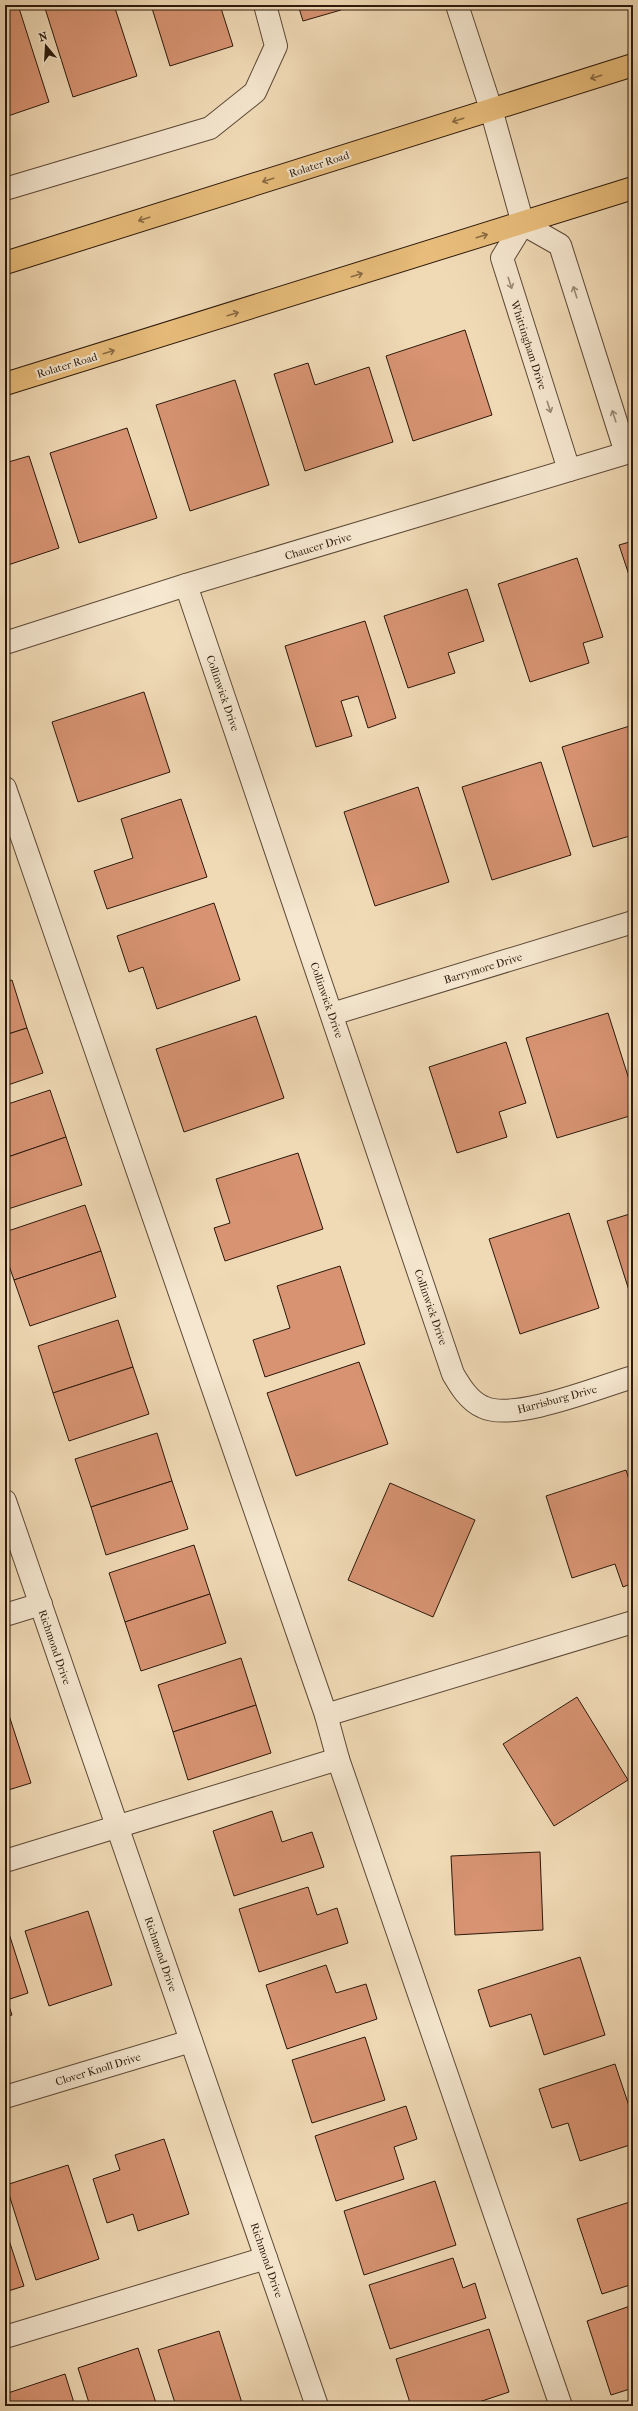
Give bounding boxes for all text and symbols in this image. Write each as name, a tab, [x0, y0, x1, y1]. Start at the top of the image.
north arrow	[26, 26, 66, 66]
text: N	[37, 29, 50, 44]
one-way arrow	[589, 74, 602, 81]
one-way arrow	[452, 117, 465, 124]
street label: Rolater Road	[287, 148, 352, 180]
one-way arrow	[261, 177, 274, 184]
one-way arrow	[137, 216, 150, 223]
one-way arrow	[475, 232, 487, 240]
one-way arrow	[351, 271, 364, 278]
one-way arrow	[507, 277, 514, 290]
one-way arrow	[571, 286, 578, 299]
street label: Whittingham Drive	[508, 298, 549, 392]
one-way arrow	[227, 309, 239, 317]
one-way arrow	[102, 348, 115, 355]
street label: Rolater Road	[35, 350, 100, 381]
one-way arrow	[546, 401, 553, 414]
one-way arrow	[610, 411, 618, 423]
street label: Chaucer Drive	[283, 530, 354, 563]
street label: Collinwick Drive	[203, 653, 242, 733]
street label: Barrymore Drive	[442, 950, 524, 987]
street label: Collinwick Drive	[307, 960, 346, 1040]
street label: Collinwick Drive	[411, 1267, 450, 1347]
street label: Harrisburg Drive	[516, 1382, 599, 1416]
street label: Richmond Drive	[36, 1608, 74, 1687]
street label: Richmond Drive	[142, 1915, 180, 1994]
street label: Clover Knoll Drive	[54, 2050, 143, 2089]
street label: Richmond Drive	[248, 2221, 286, 2300]

